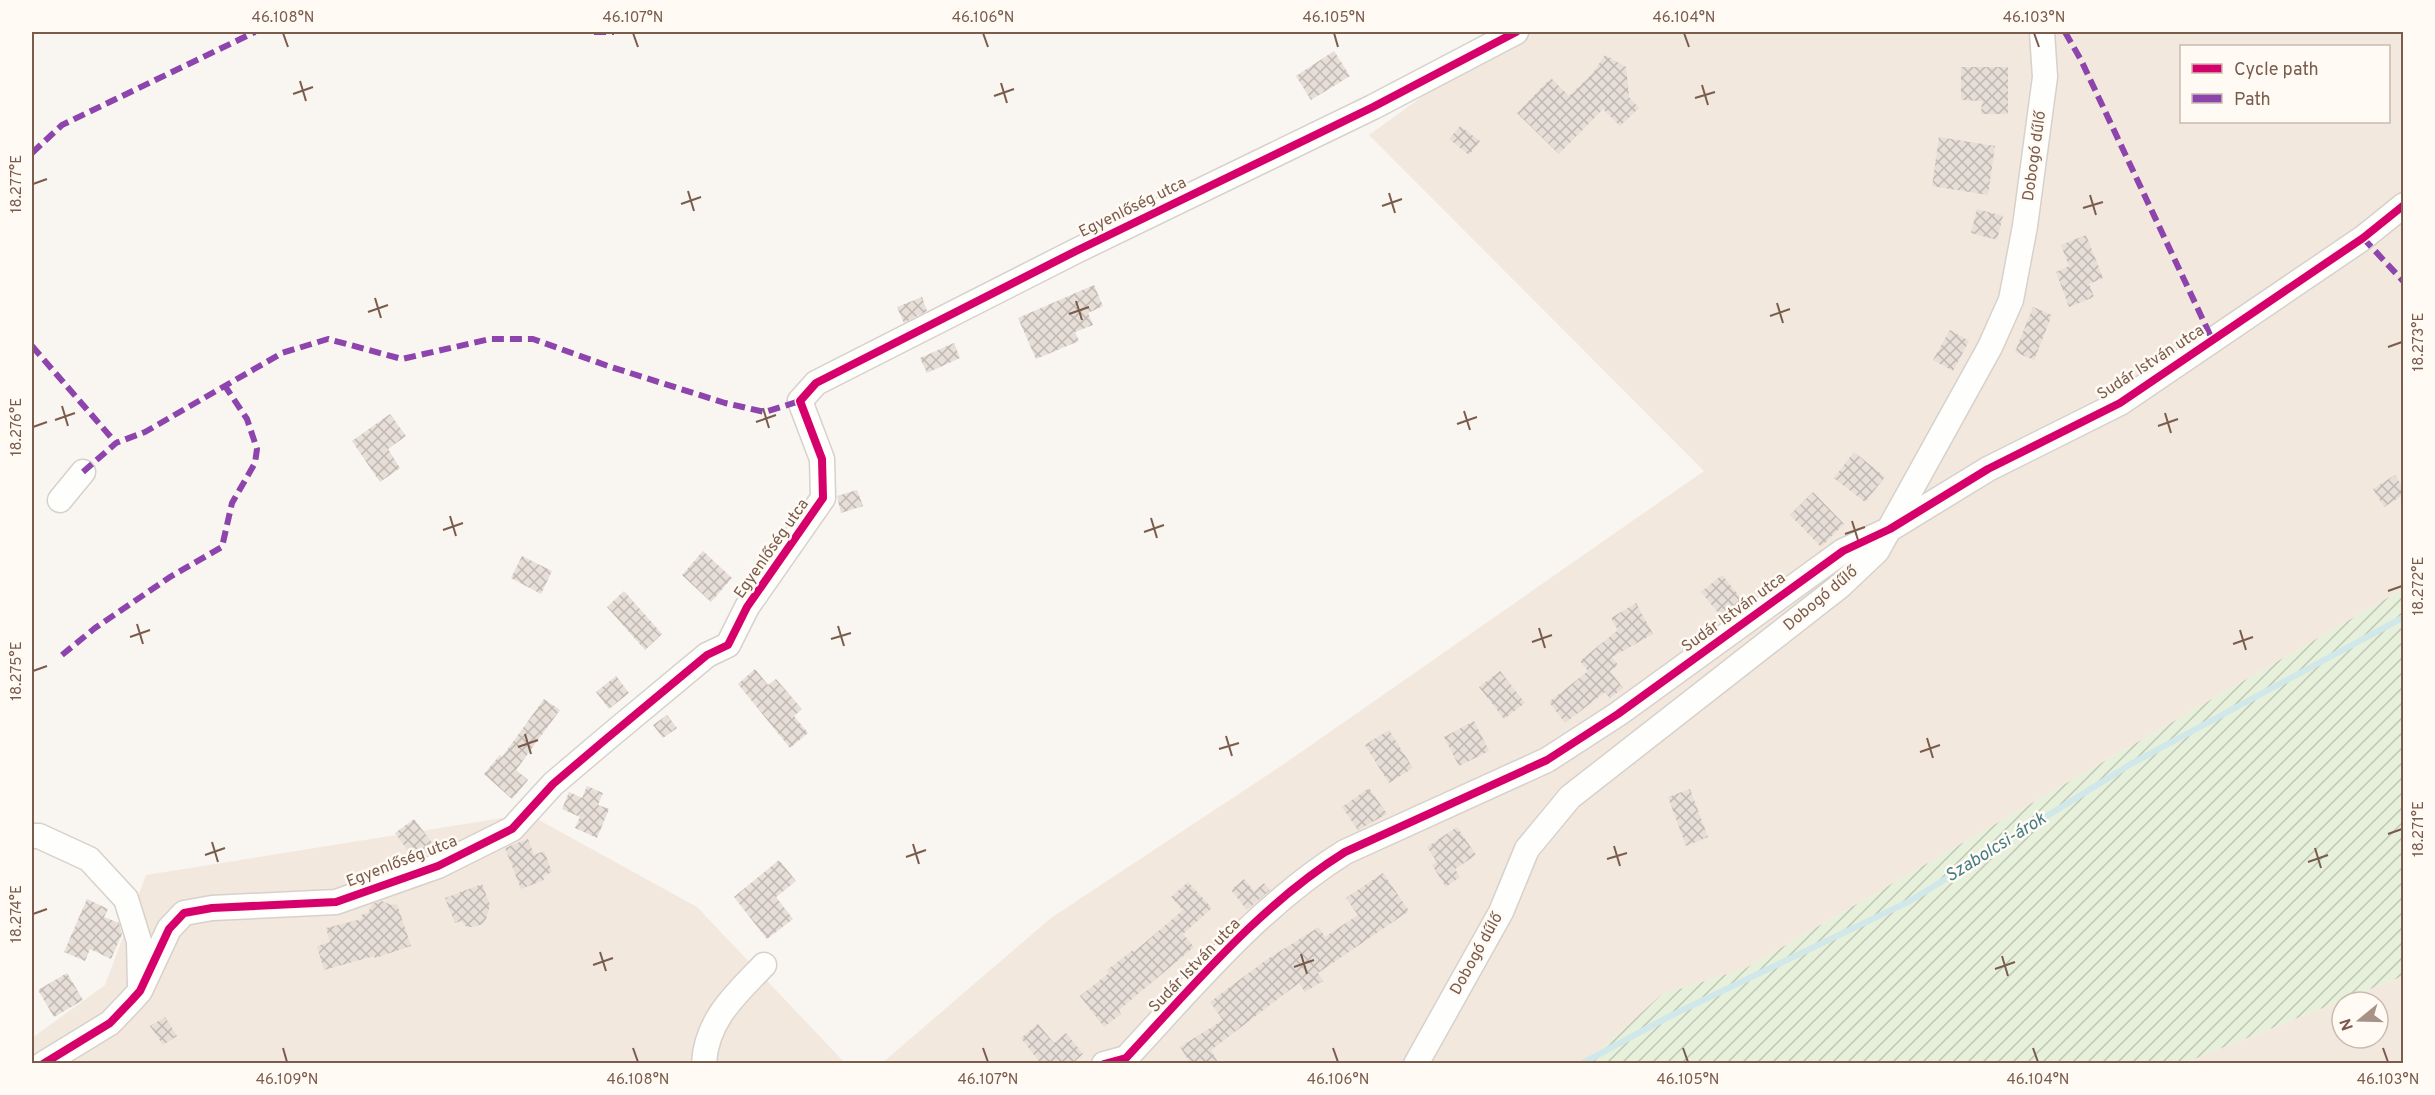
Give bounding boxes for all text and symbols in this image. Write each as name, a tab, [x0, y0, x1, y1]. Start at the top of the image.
text: 46.108°N	[252, 9, 314, 28]
text: 46.107°N	[602, 9, 664, 28]
text: 46.106°N	[952, 9, 1014, 28]
text: 46.105°N	[1303, 9, 1365, 28]
text: 46.104°N	[1653, 9, 1715, 28]
text: 46.103°N	[2003, 9, 2065, 28]
legend	[2180, 45, 2390, 123]
text: Cycle path	[2234, 59, 2319, 82]
text: Path	[2234, 89, 2271, 112]
street label: Dobogó dűlő	[2019, 109, 2051, 202]
text: 18.277°E	[8, 155, 27, 213]
street label: Egyenlőség utca	[1076, 173, 1190, 243]
text: 18.273°E	[2410, 313, 2429, 371]
street label: Sudár István utca	[2094, 321, 2208, 405]
text: 18.276°E	[8, 398, 27, 456]
street label: Egyenlőség utca	[730, 495, 814, 603]
text: 18.272°E	[2410, 556, 2429, 616]
street label: Dobogó dűlő	[1780, 561, 1863, 636]
street label: Sudár István utca	[1678, 569, 1790, 657]
text: 18.275°E	[8, 641, 27, 701]
text: 18.271°E	[2410, 801, 2429, 857]
water label: Szabolcsi-árok	[1941, 807, 2052, 888]
street label: Egyenlőség utca	[344, 832, 460, 892]
text: 18.274°E	[8, 885, 27, 943]
street label: Dobogó dűlő	[1446, 908, 1508, 999]
street label: Sudár István utca	[1145, 915, 1245, 1017]
north arrow	[2330, 990, 2390, 1050]
text: N	[2336, 1016, 2359, 1033]
text: 46.109°N	[256, 1071, 318, 1090]
text: 46.108°N	[607, 1071, 669, 1090]
text: 46.107°N	[957, 1071, 1019, 1090]
text: 46.106°N	[1307, 1071, 1369, 1090]
text: 46.105°N	[1657, 1071, 1719, 1090]
text: 46.104°N	[2007, 1071, 2069, 1090]
text: 46.103°N	[2357, 1071, 2419, 1090]

